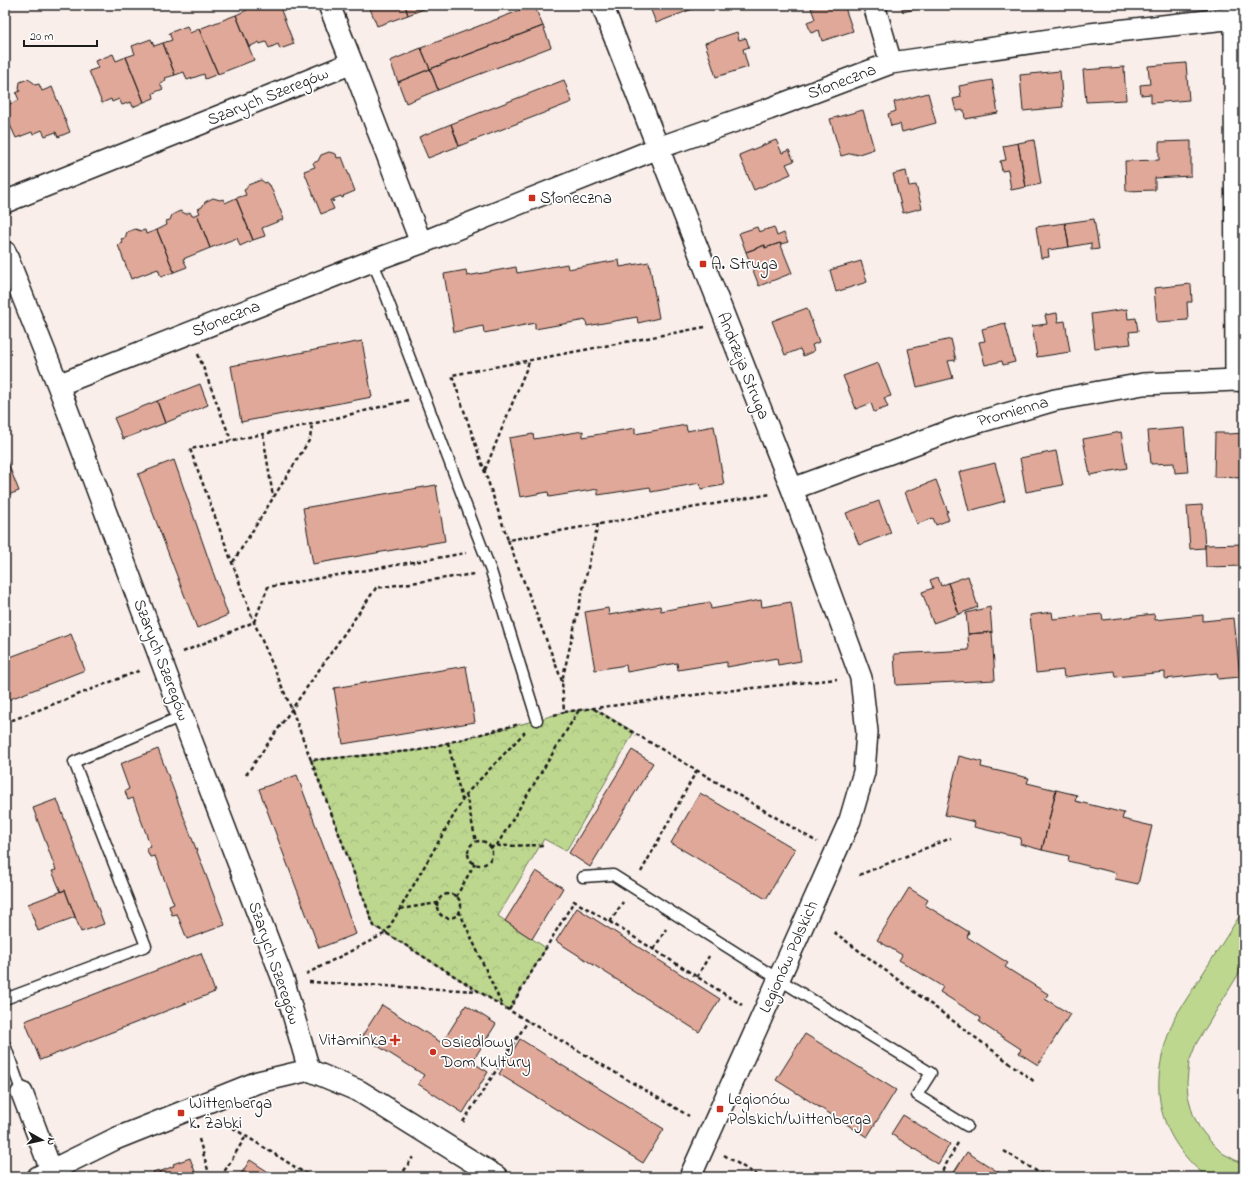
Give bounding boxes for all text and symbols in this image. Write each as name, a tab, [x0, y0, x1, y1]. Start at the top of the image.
scale bar	[24, 22, 97, 48]
text: 20 m	[30, 28, 53, 46]
street label: Słoneczna	[804, 57, 880, 107]
street label: Szarych Szeregów	[204, 61, 333, 135]
place label: Słoneczna	[540, 186, 612, 211]
marker: Słoneczna	[527, 193, 537, 203]
place label: A. Struga	[711, 252, 778, 279]
marker: A. Struga	[698, 259, 708, 269]
street label: Słoneczna	[188, 294, 264, 344]
street label: Andrzeja Struga	[708, 309, 776, 424]
street label: Promienna	[975, 390, 1051, 434]
street label: Szarych Szeregów	[124, 596, 196, 725]
street label: Legionów Polskich	[753, 897, 827, 1018]
street label: Szarych Szeregów	[239, 898, 307, 1028]
place label: Vitaminka	[318, 1028, 387, 1053]
place label: Osiedlowy Dom Kultury	[440, 1030, 531, 1076]
marker: Vitaminka	[390, 1035, 400, 1045]
marker: Osiedlowy Dom Kultury	[428, 1047, 438, 1057]
place label: Legionów Polskich/Wittenberga	[728, 1087, 871, 1134]
place label: Wittenberga k. Żabki	[189, 1091, 272, 1136]
marker: Legionów Polskich/Wittenberga	[715, 1104, 725, 1114]
marker: Wittenberga k. Żabki	[176, 1108, 186, 1118]
north arrow	[22, 1120, 62, 1160]
text: N	[42, 1136, 59, 1146]

